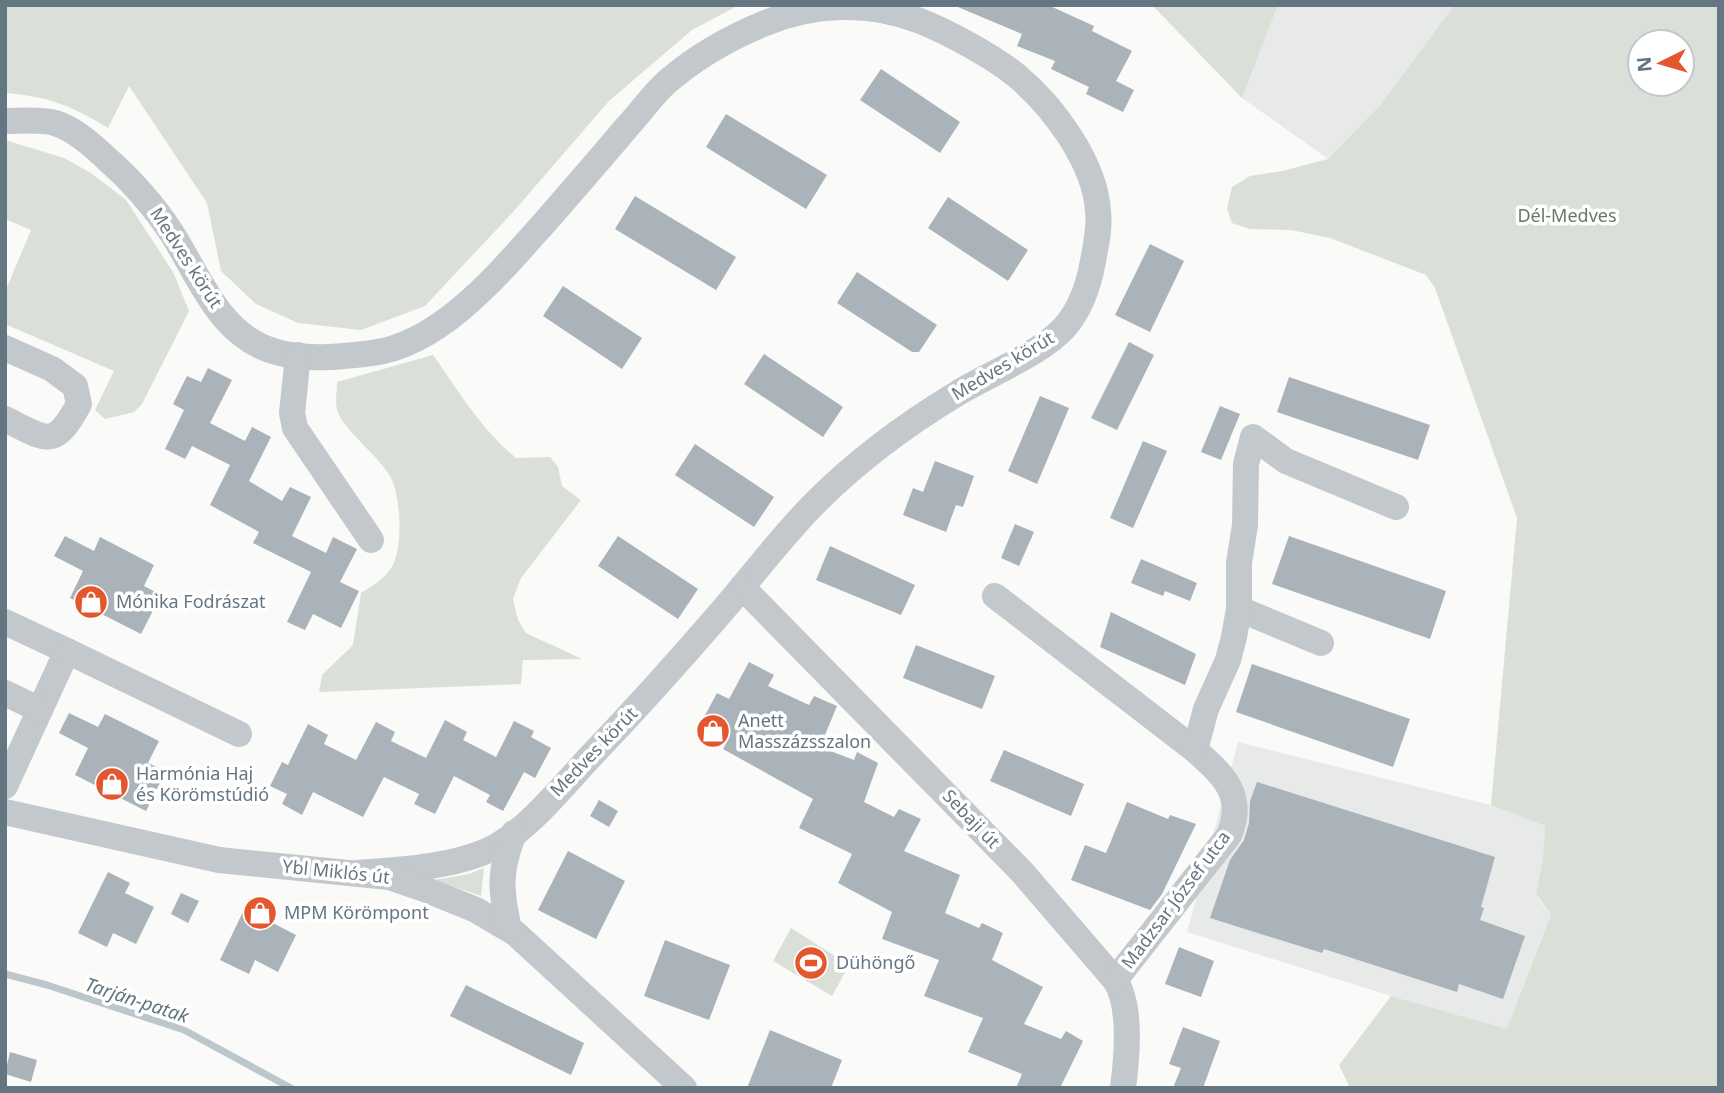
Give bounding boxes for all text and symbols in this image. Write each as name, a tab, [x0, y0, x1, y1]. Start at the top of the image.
north arrow	[1626, 28, 1696, 98]
text: N	[1630, 56, 1658, 73]
street label: Medves körút	[145, 202, 229, 313]
park label: Dél-Medves	[1517, 203, 1617, 227]
street label: Medves körút	[947, 325, 1059, 405]
shop icon: Mónika Fodrászat	[72, 583, 110, 621]
place label: Mónika Fodrászat	[116, 589, 266, 613]
street label: Medves körút	[544, 701, 642, 801]
place label: Anett Masszázsszalon	[738, 708, 871, 753]
shop icon: Anett Masszázsszalon	[694, 712, 732, 750]
place label: Harmónia Haj és Körömstúdió	[136, 761, 269, 806]
shop icon: Harmónia Haj és Körömstúdió	[93, 765, 131, 803]
street label: Sebaji út	[938, 784, 1006, 853]
street label: Madzsar József utca	[1115, 826, 1235, 973]
street label: Ybl Miklós út	[281, 853, 391, 889]
shop icon: MPM Körömpont	[241, 894, 279, 932]
place label: MPM Körömpont	[284, 900, 429, 924]
sports icon: Dühöngő	[792, 944, 830, 982]
place label: Dühöngő	[836, 950, 915, 974]
water label: Tarján-patak	[82, 971, 193, 1029]

